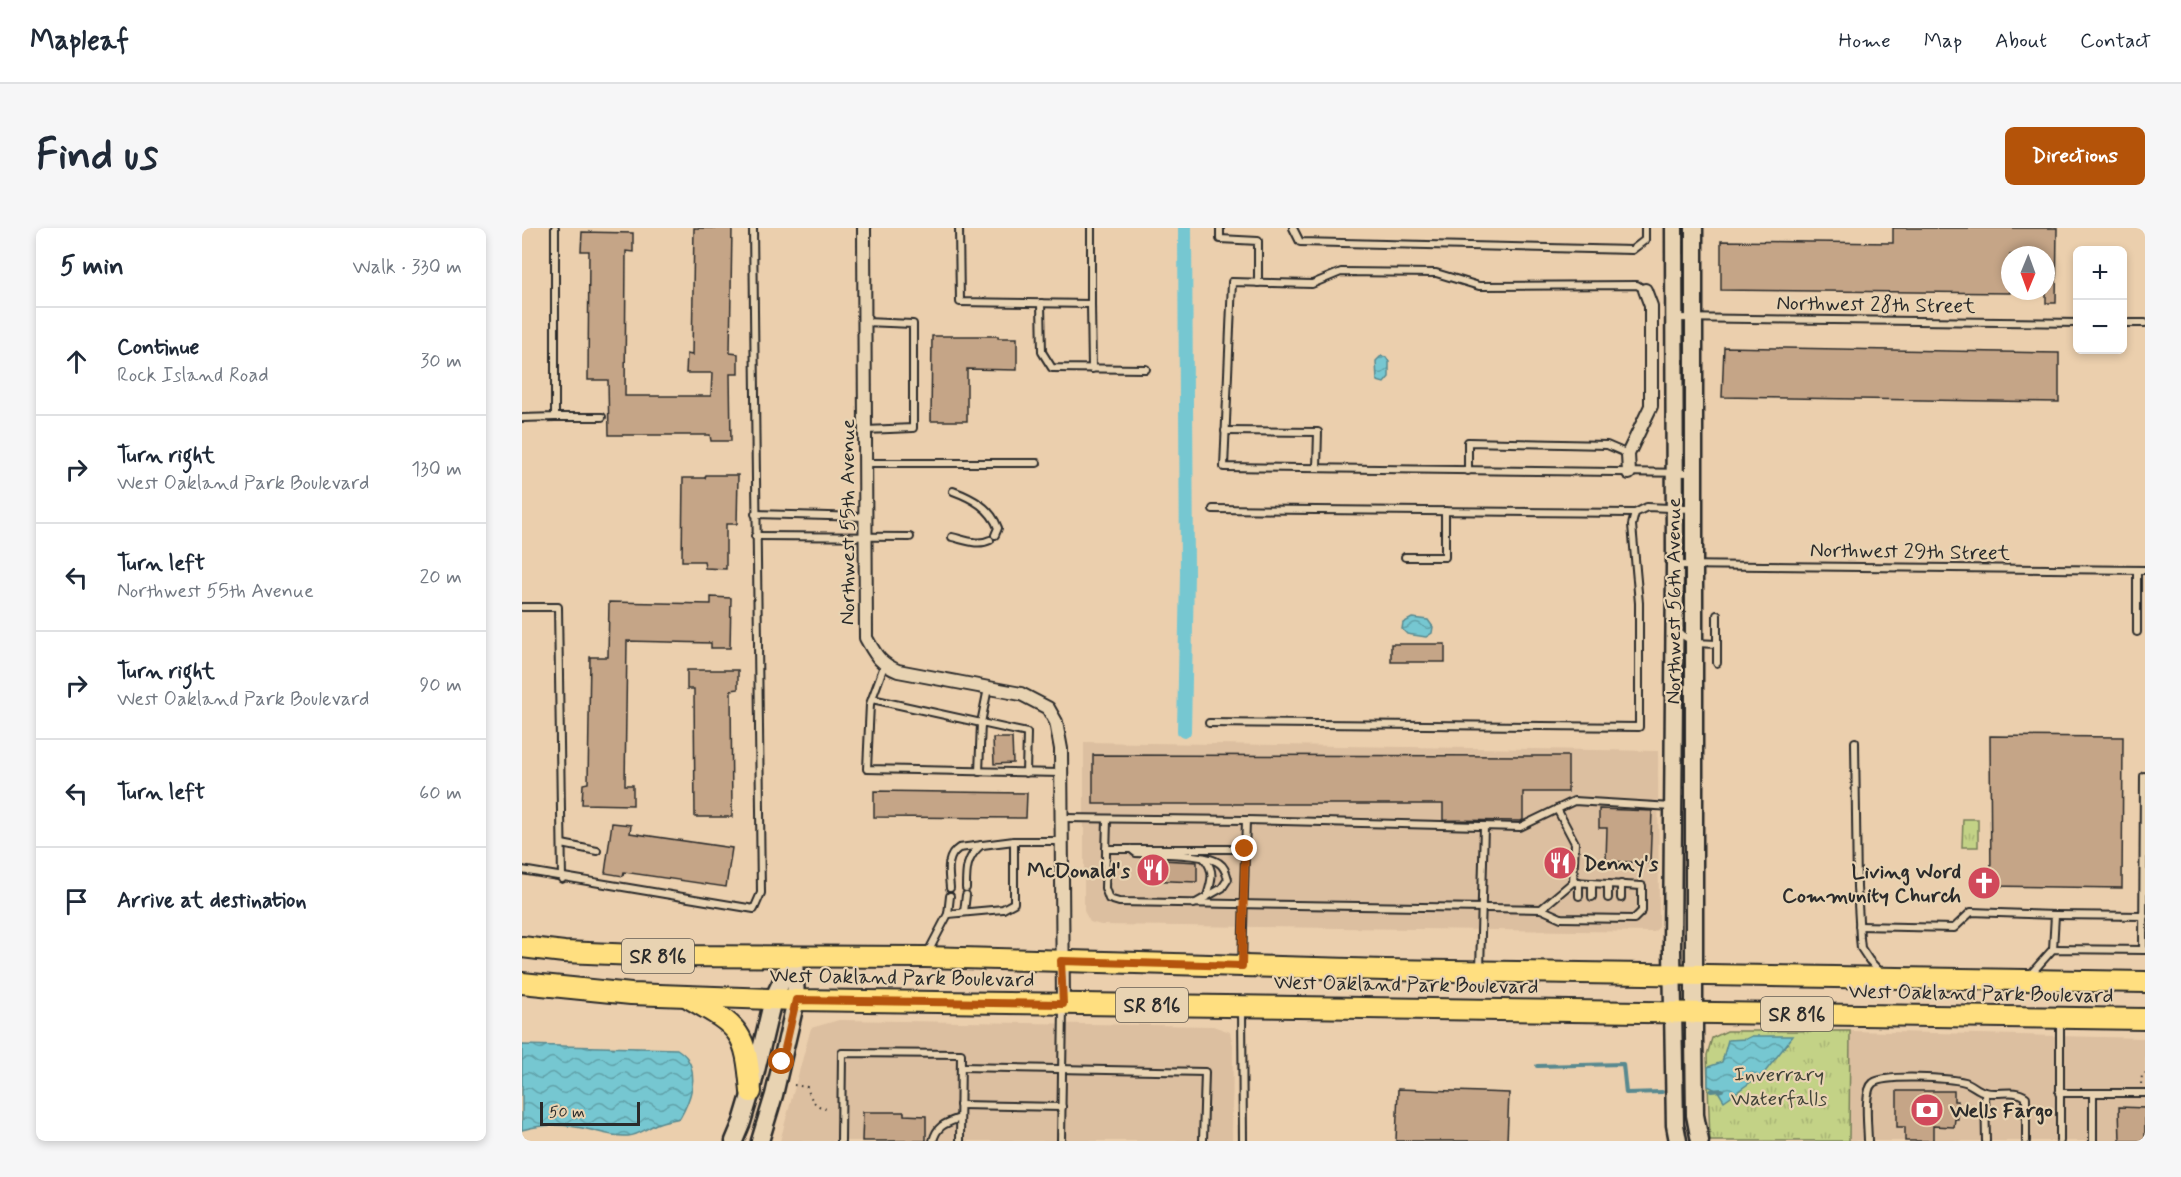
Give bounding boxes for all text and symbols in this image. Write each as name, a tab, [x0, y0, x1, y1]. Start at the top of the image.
text: Mapleaf	[30, 23, 129, 60]
text: Home	[1839, 27, 1891, 55]
text: Map	[1924, 27, 1962, 55]
text: About	[1995, 27, 2047, 55]
text: Contact	[2080, 27, 2151, 55]
button: Directions	[2005, 127, 2145, 185]
text: Find us	[36, 129, 158, 184]
north arrow	[2001, 246, 2055, 300]
map controls	[2073, 246, 2127, 354]
button: +	[2073, 246, 2127, 300]
text: 5 min	[60, 250, 124, 284]
text: Walk · 330 m	[353, 254, 462, 281]
street label: Northwest 28th Street	[1776, 289, 1976, 321]
button: −	[2073, 300, 2127, 354]
text: Continue	[117, 334, 199, 362]
icon: ahead	[60, 345, 93, 378]
text: 30 m	[420, 348, 462, 375]
text: Rock Island Road	[117, 362, 269, 389]
street label: Northwest 55th Avenue	[834, 419, 862, 625]
text: Turn right	[117, 442, 215, 470]
icon: right	[60, 453, 93, 486]
text: 130 m	[411, 456, 462, 483]
text: West Oakland Park Boulevard	[117, 470, 369, 497]
street label: Northwest 56th Avenue	[1660, 497, 1688, 705]
street label: Northwest 29th Street	[1810, 536, 2011, 568]
text: Turn left	[117, 550, 205, 578]
icon: left	[60, 561, 93, 594]
text: 20 m	[419, 564, 462, 591]
text: Northwest 55th Avenue	[117, 578, 314, 605]
text: Turn right	[117, 658, 215, 686]
icon: right	[60, 669, 93, 702]
text: 90 m	[419, 672, 462, 699]
text: West Oakland Park Boulevard	[117, 686, 369, 713]
icon: left	[60, 777, 93, 810]
text: Turn left	[117, 779, 205, 807]
text: 60 m	[419, 780, 462, 807]
route end	[1231, 835, 1257, 861]
restaurant icon: Denny's	[1542, 845, 1578, 881]
place label: Denny's	[1583, 850, 1659, 878]
restaurant icon: McDonald's	[1135, 852, 1171, 888]
place label: McDonald's	[1027, 857, 1131, 885]
place label: Living Word Community Church	[1782, 858, 1961, 910]
church icon: Living Word Community Church	[1966, 865, 2002, 901]
icon: arrive	[60, 885, 93, 918]
text: Arrive at destination	[117, 887, 307, 915]
road number: SR 816	[622, 939, 694, 973]
street label: West Oakland Park Boulevard	[769, 962, 1035, 994]
street label: West Oakland Park Boulevard	[1273, 969, 1539, 1001]
street label: West Oakland Park Boulevard	[1848, 978, 2114, 1010]
road number: SR 816	[1116, 988, 1188, 1022]
road number: SR 816	[1761, 997, 1833, 1031]
route start	[768, 1048, 794, 1074]
park label: Inverrary Waterfalls	[1731, 1061, 1827, 1113]
bank icon: Wells Fargo	[1909, 1092, 1945, 1128]
place label: Wells Fargo	[1949, 1097, 2053, 1125]
scale bar	[540, 1099, 640, 1126]
text: 50 m	[549, 1102, 585, 1123]

